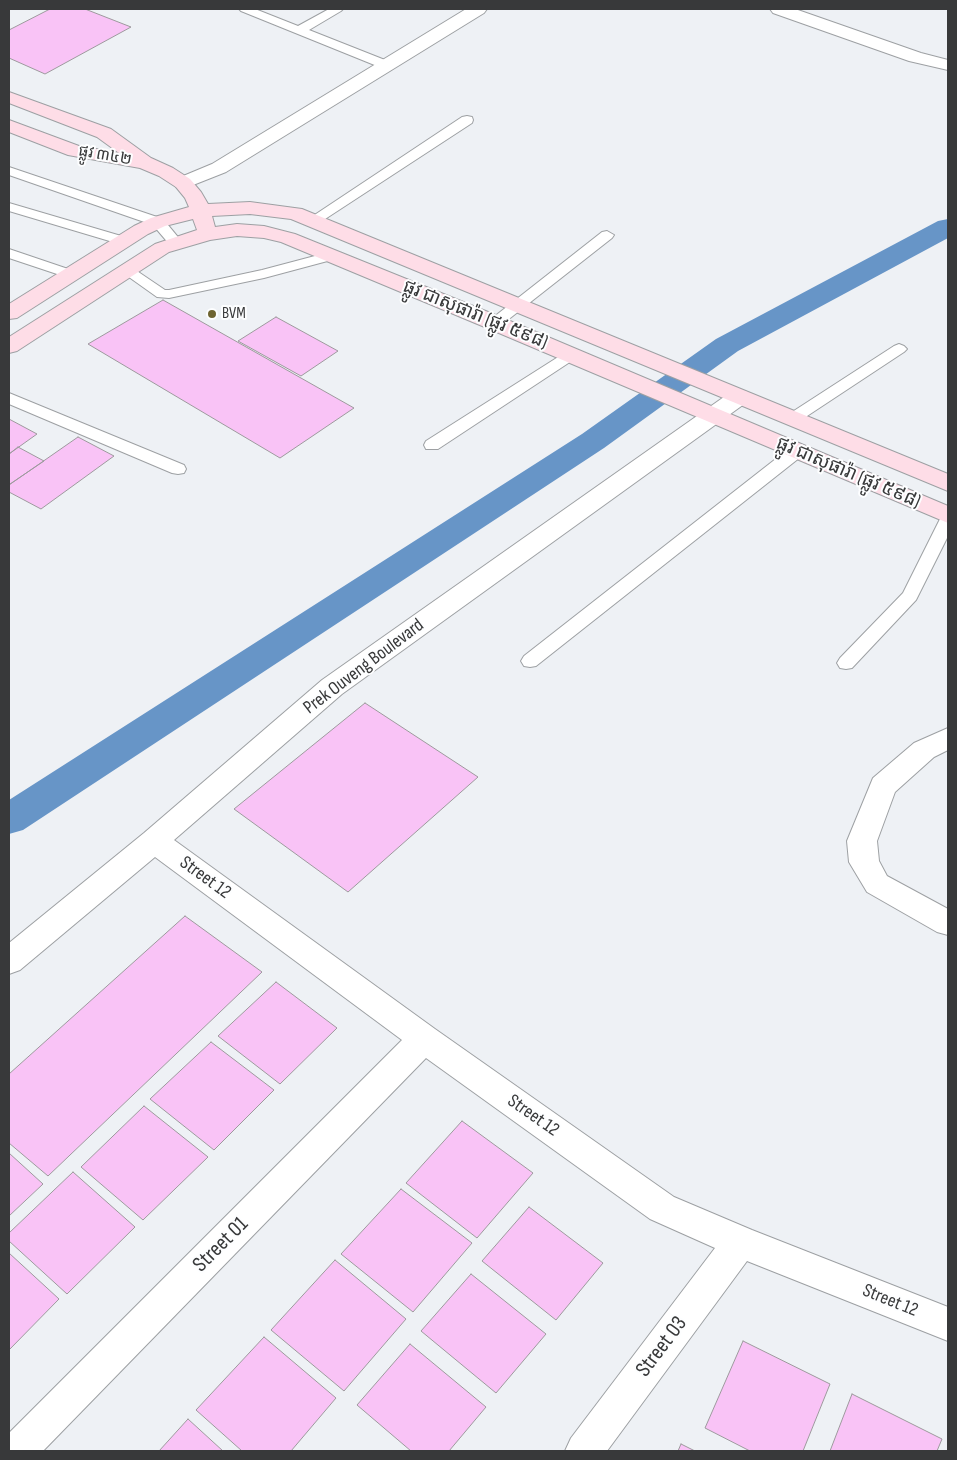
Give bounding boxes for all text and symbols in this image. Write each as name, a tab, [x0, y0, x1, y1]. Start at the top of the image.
street label: ផ្លូវ ៣៤២	[77, 142, 133, 170]
street label: ផ្លូវ ជាសុផារ៉ា (ផ្លូវ ៥៩៨)	[399, 276, 551, 354]
place label: BVM	[222, 304, 246, 324]
marker: BVM	[206, 308, 218, 320]
street label: ផ្លូវ ជាសុផារ៉ា (ផ្លូវ ៥៩៨)	[772, 432, 924, 514]
street label: Prek Ouveng Boulevard	[299, 614, 429, 720]
street label: Street 12	[175, 852, 235, 904]
street label: Street 12	[503, 1090, 563, 1142]
street label: Street 01	[188, 1212, 254, 1278]
street label: Street 12	[859, 1280, 921, 1322]
street label: Street 03	[631, 1312, 693, 1382]

